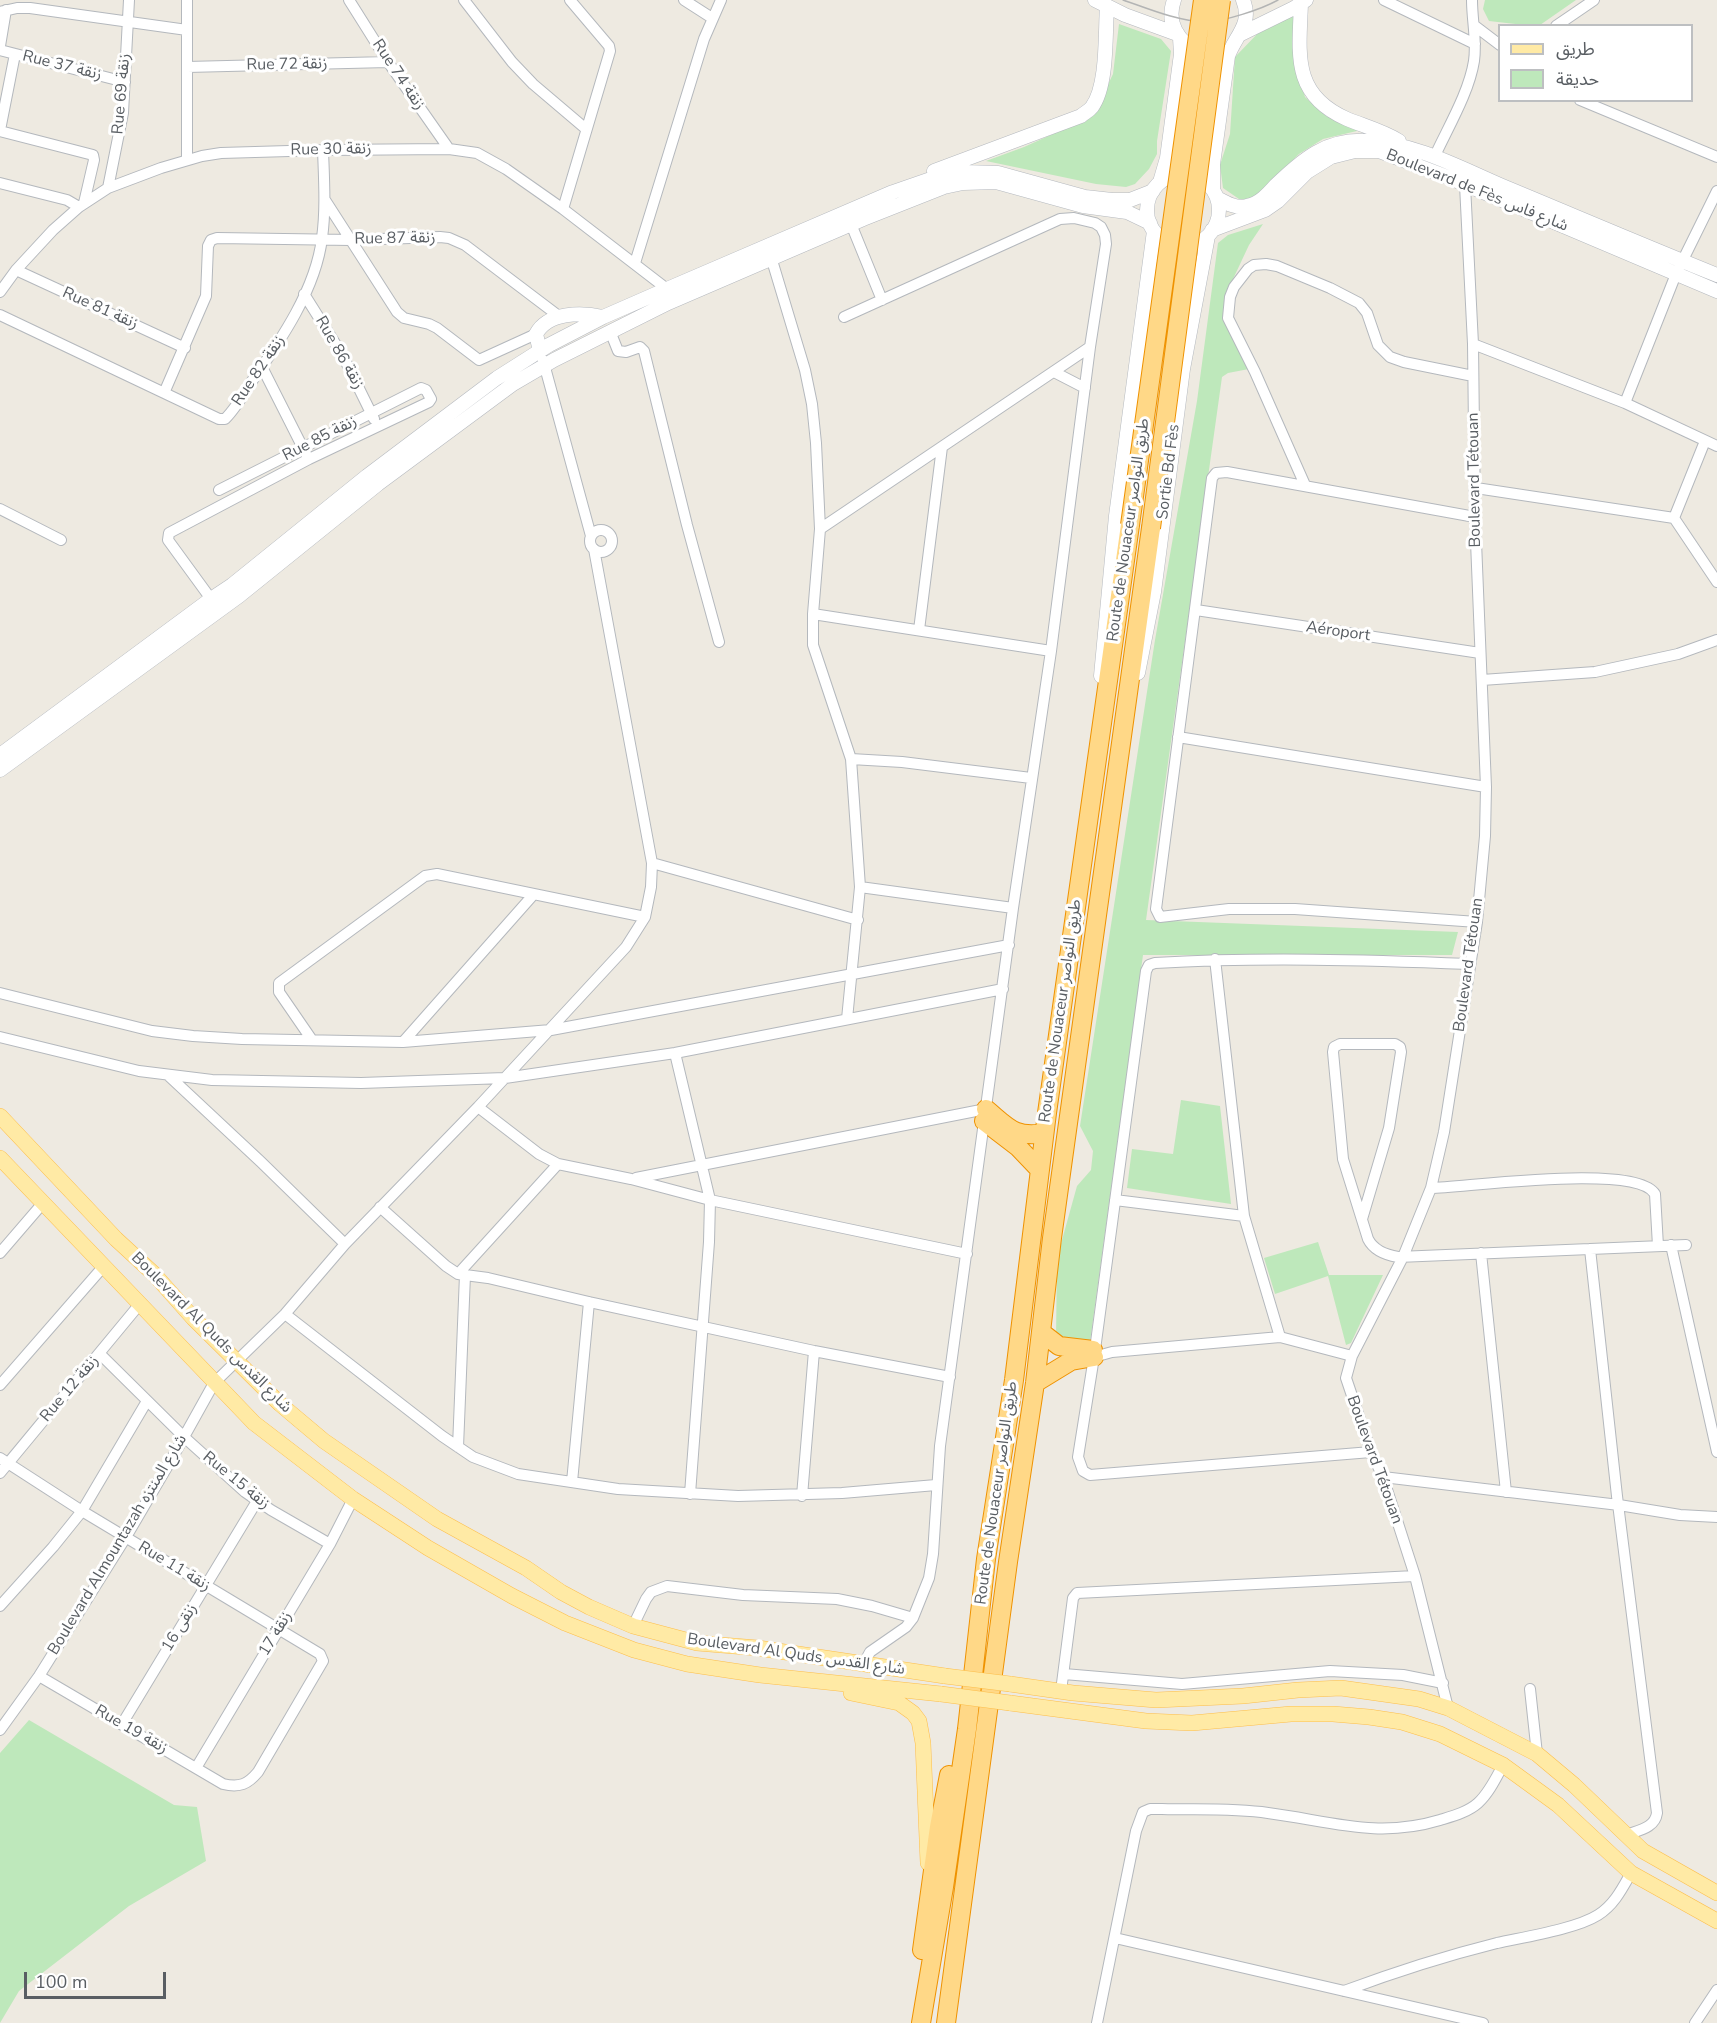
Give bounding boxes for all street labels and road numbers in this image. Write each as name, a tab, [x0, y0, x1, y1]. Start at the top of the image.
street label: Rue 74 زنقة	[367, 36, 429, 114]
street label: Rue 37 زنقة	[20, 47, 104, 85]
street label: Rue 69 زنقة	[109, 53, 135, 135]
street label: Rue 72 زنقة	[246, 55, 328, 75]
street label: Rue 30 زنقة	[290, 140, 372, 160]
street label: Boulevard de Fès شارع فاس	[1383, 146, 1571, 236]
street label: Rue 87 زنقة	[354, 229, 436, 249]
street label: Rue 81 زنقة	[59, 284, 141, 334]
street label: Rue 86 زنقة	[310, 313, 368, 393]
street label: Rue 82 زنقة	[228, 332, 290, 410]
street label: Rue 85 زنقة	[280, 412, 360, 466]
street label: Boulevard Tétouan	[1464, 412, 1486, 548]
street label: Route de Nouaceur طريق النواصر	[1104, 417, 1154, 643]
street label: Sortie Bd Fès	[1154, 423, 1184, 521]
street label: Aéroport	[1305, 618, 1371, 646]
street label: Boulevard Tétouan	[1450, 897, 1488, 1033]
street label: Route de Nouaceur طريق النواصر	[1036, 898, 1086, 1124]
street label: Boulevard Al Quds شارع القدس	[127, 1249, 295, 1417]
street label: Rue 12 زنقة	[37, 1352, 103, 1426]
street label: Route de Nouaceur طريق النواصر	[972, 1380, 1022, 1606]
street label: Boulevard Tétouan	[1342, 1393, 1406, 1527]
street label: Boulevard Almountazah شارع المنتزه	[44, 1431, 192, 1659]
street label: Rue 15 زنقة	[198, 1448, 274, 1514]
street label: Rue 11 زنقة	[134, 1538, 214, 1596]
street label: زنقى 16	[158, 1600, 202, 1656]
street label: زنقة 17	[255, 1608, 297, 1660]
street label: Boulevard Al Quds شارع القدس	[686, 1630, 906, 1680]
street label: Rue 19 زنقة	[91, 1701, 171, 1759]

